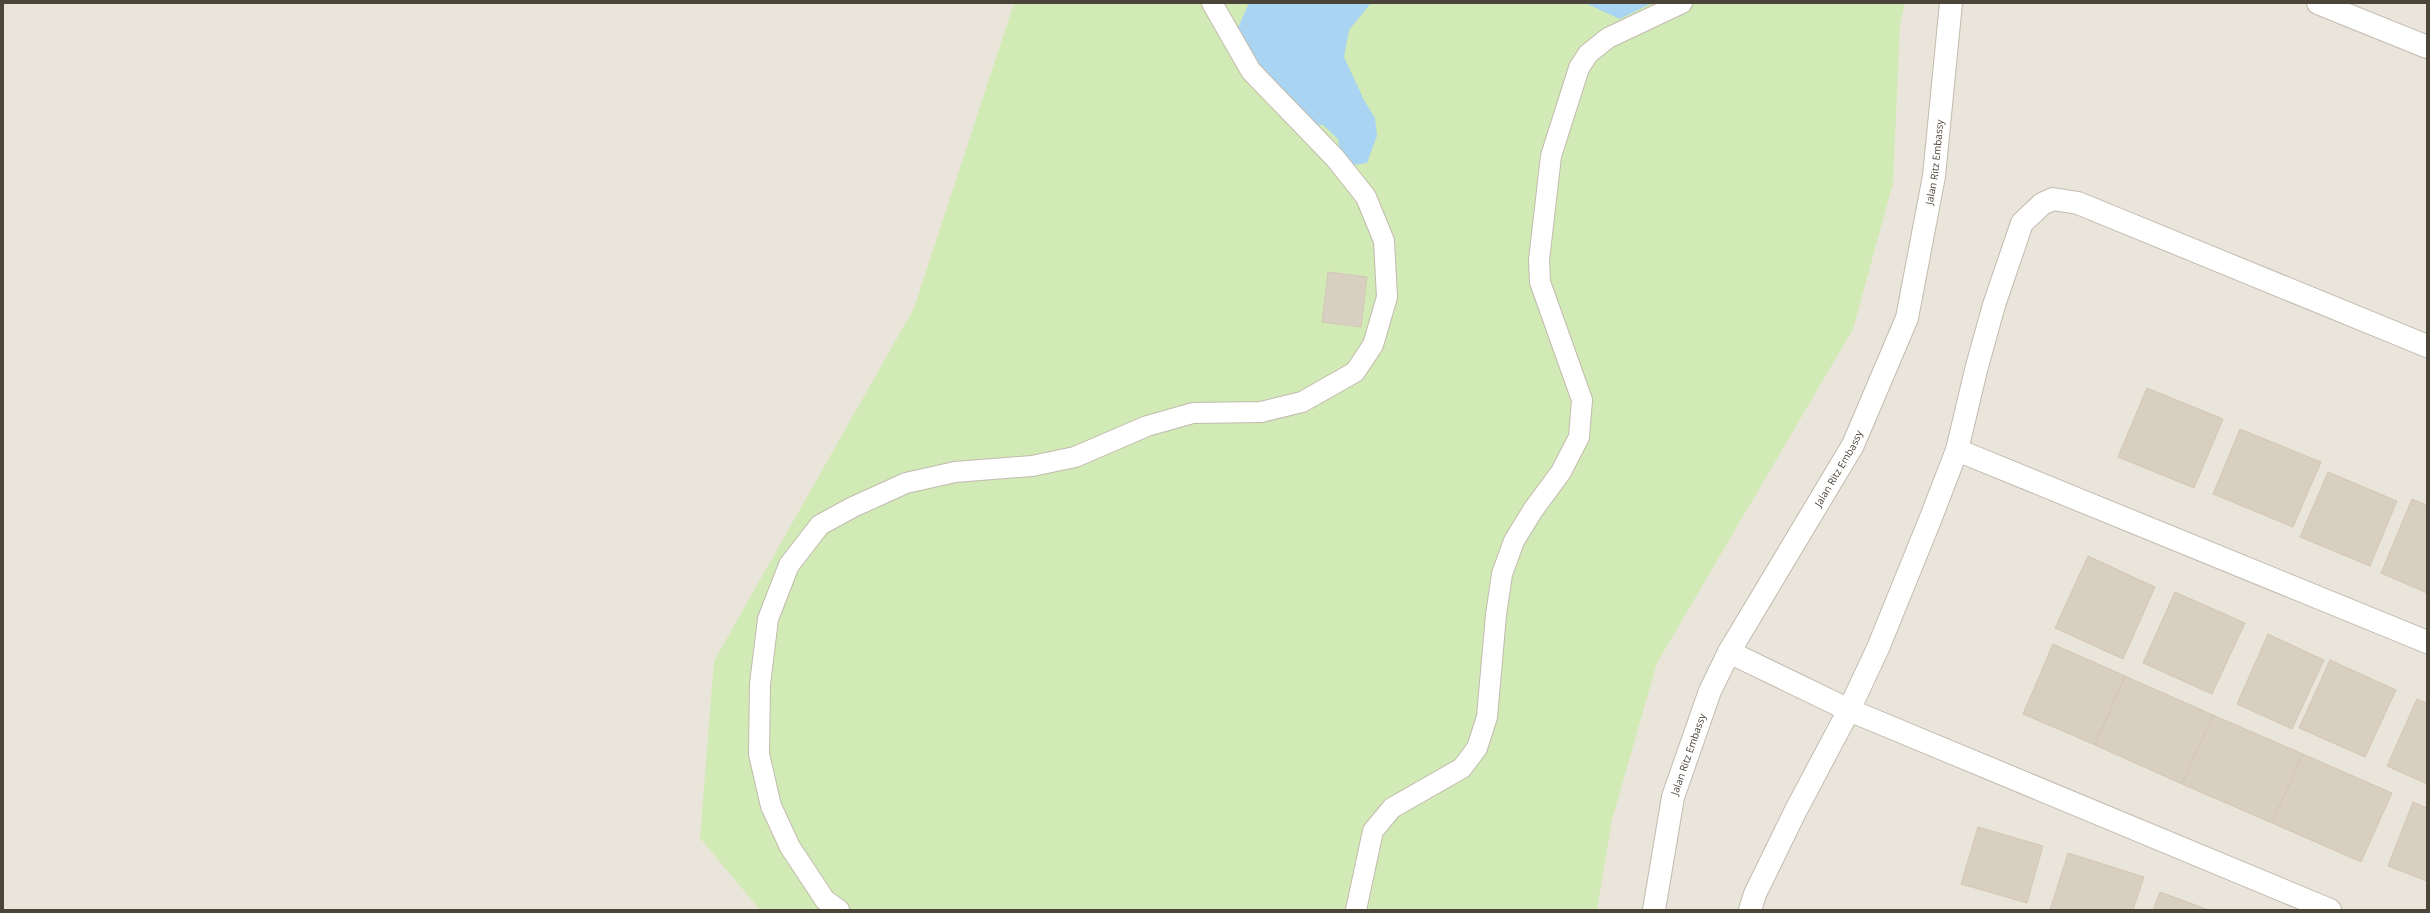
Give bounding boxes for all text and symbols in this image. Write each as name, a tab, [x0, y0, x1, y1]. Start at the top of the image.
street label: Jalan Ritz Embassy	[1922, 118, 1947, 207]
street label: Jalan Ritz Embassy	[1810, 427, 1866, 510]
street label: Jalan Ritz Embassy	[1667, 710, 1709, 798]

